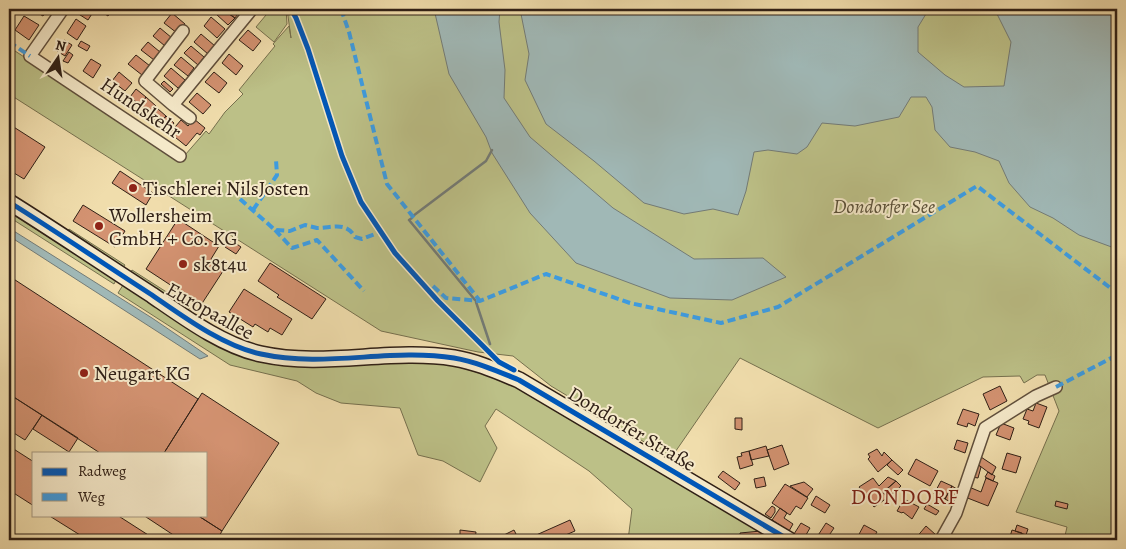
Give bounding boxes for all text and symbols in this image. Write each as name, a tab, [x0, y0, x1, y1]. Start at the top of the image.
north arrow	[32, 32, 82, 82]
text: N	[54, 35, 68, 56]
street label: Hundskehr	[95, 71, 187, 145]
place label: Tischlerei NilsJosten	[143, 175, 309, 202]
marker: Tischlerei NilsJosten	[127, 182, 139, 194]
park label: Dondorfer See	[833, 193, 935, 220]
place label: Wollersheim GmbH + Co. KG	[108, 202, 238, 252]
marker: Wollersheim GmbH + Co. KG	[93, 220, 105, 232]
place label: sk8t4u	[193, 251, 247, 278]
marker: sk8t4u	[177, 258, 189, 270]
street label: Europaallee	[161, 276, 259, 346]
place label: Neugart KG	[94, 360, 191, 387]
marker: Neugart KG	[78, 367, 90, 379]
street label: Dondorfer Straße	[563, 380, 701, 478]
legend	[32, 452, 208, 516]
text: Radweg	[78, 461, 127, 481]
district label: DONDORF	[851, 482, 959, 512]
text: Weg	[77, 487, 105, 507]

